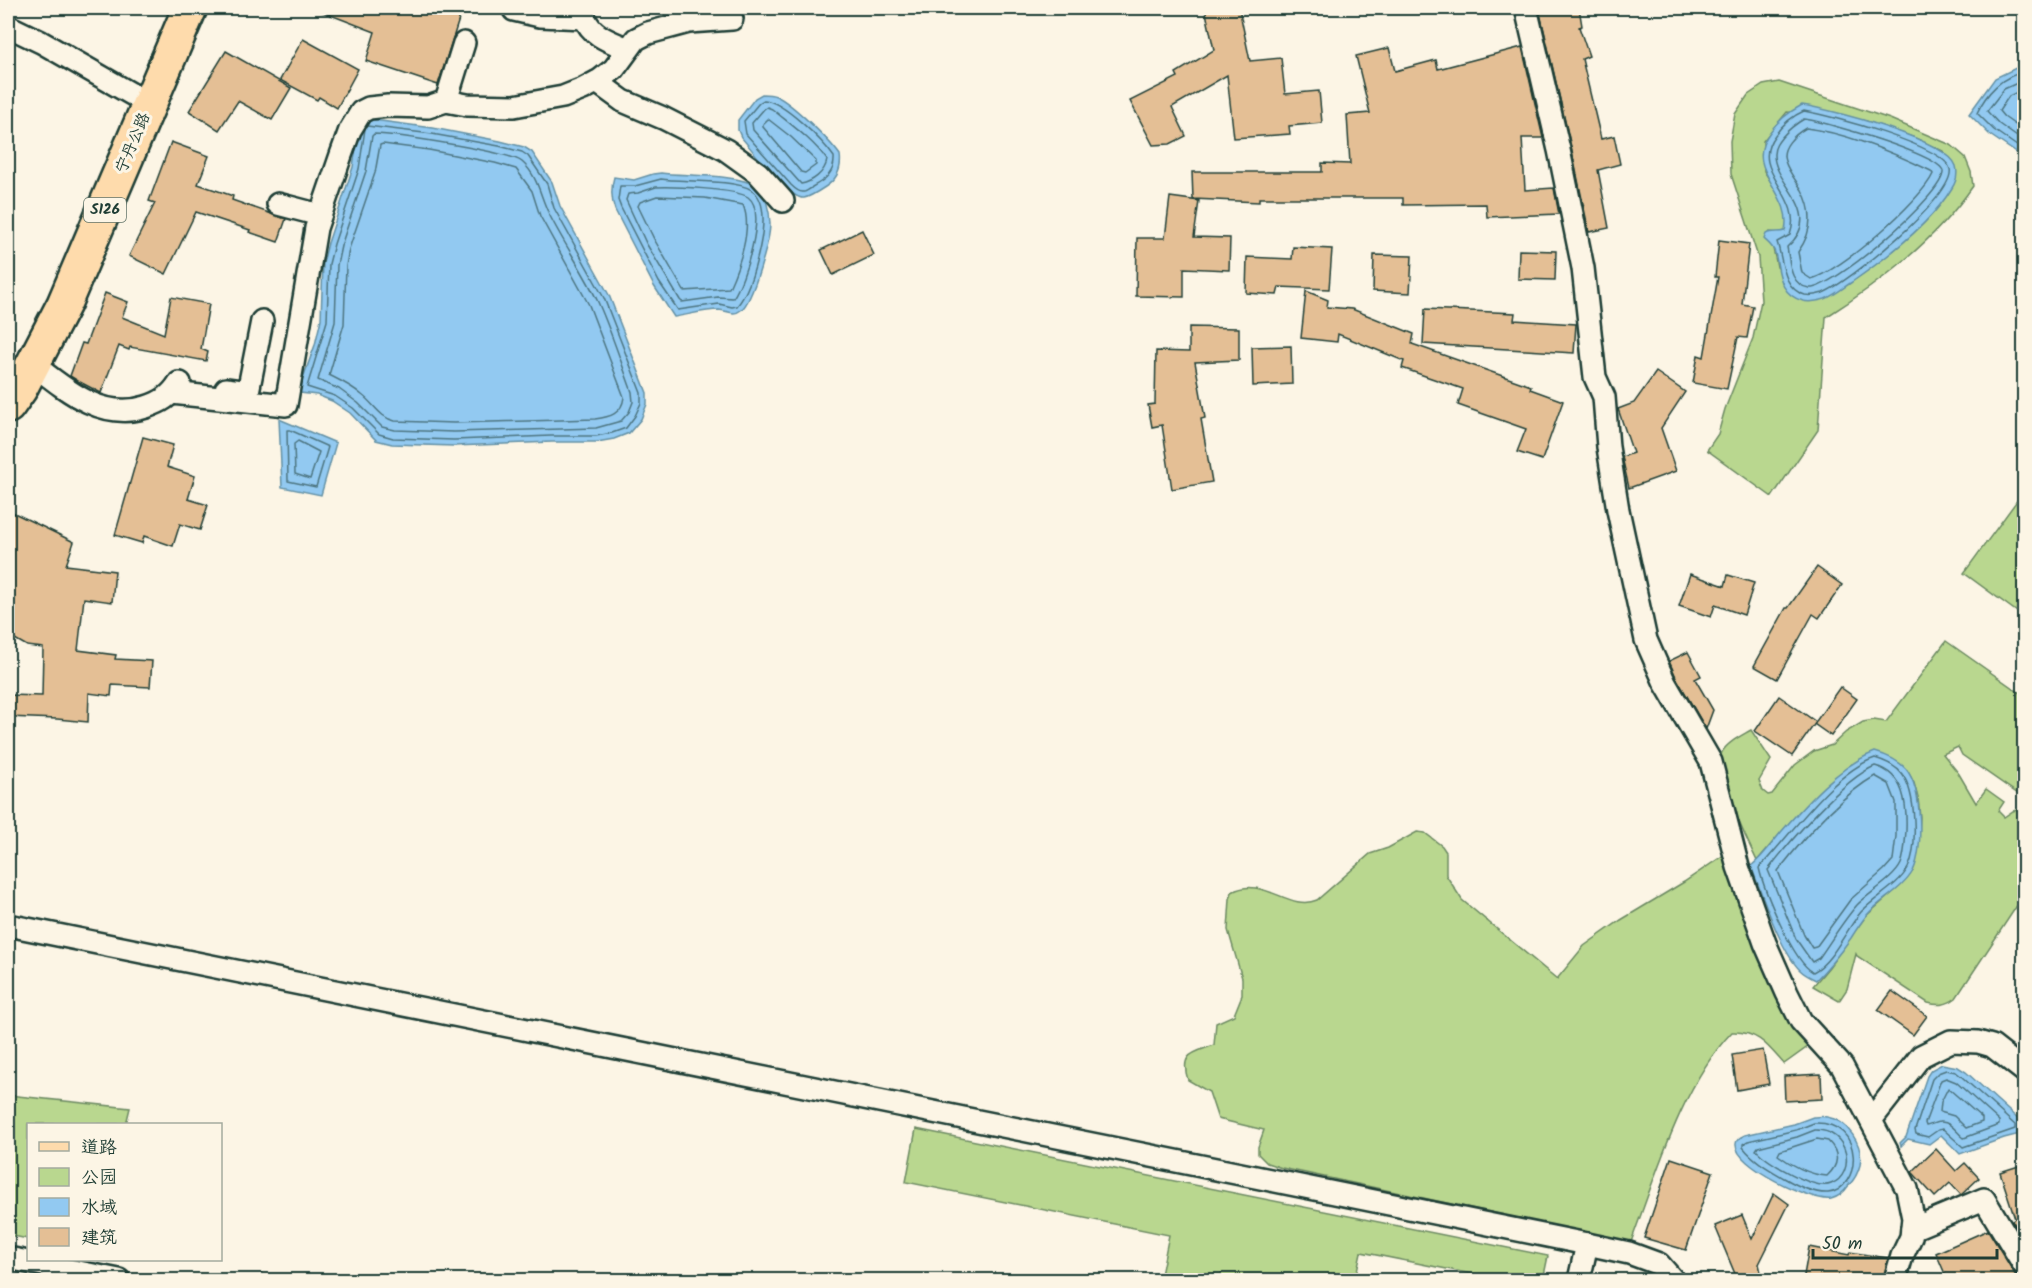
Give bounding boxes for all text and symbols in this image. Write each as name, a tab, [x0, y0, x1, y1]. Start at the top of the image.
street label: 宁丹公路	[109, 109, 157, 177]
road number: S126	[84, 198, 126, 222]
legend	[27, 1123, 222, 1261]
text: 道路	[81, 1134, 117, 1163]
text: 公园	[81, 1164, 117, 1193]
text: 水域	[81, 1194, 117, 1223]
scale bar	[1813, 1222, 1998, 1260]
text: 建筑	[81, 1224, 117, 1253]
text: 50 m	[1822, 1230, 1862, 1259]

